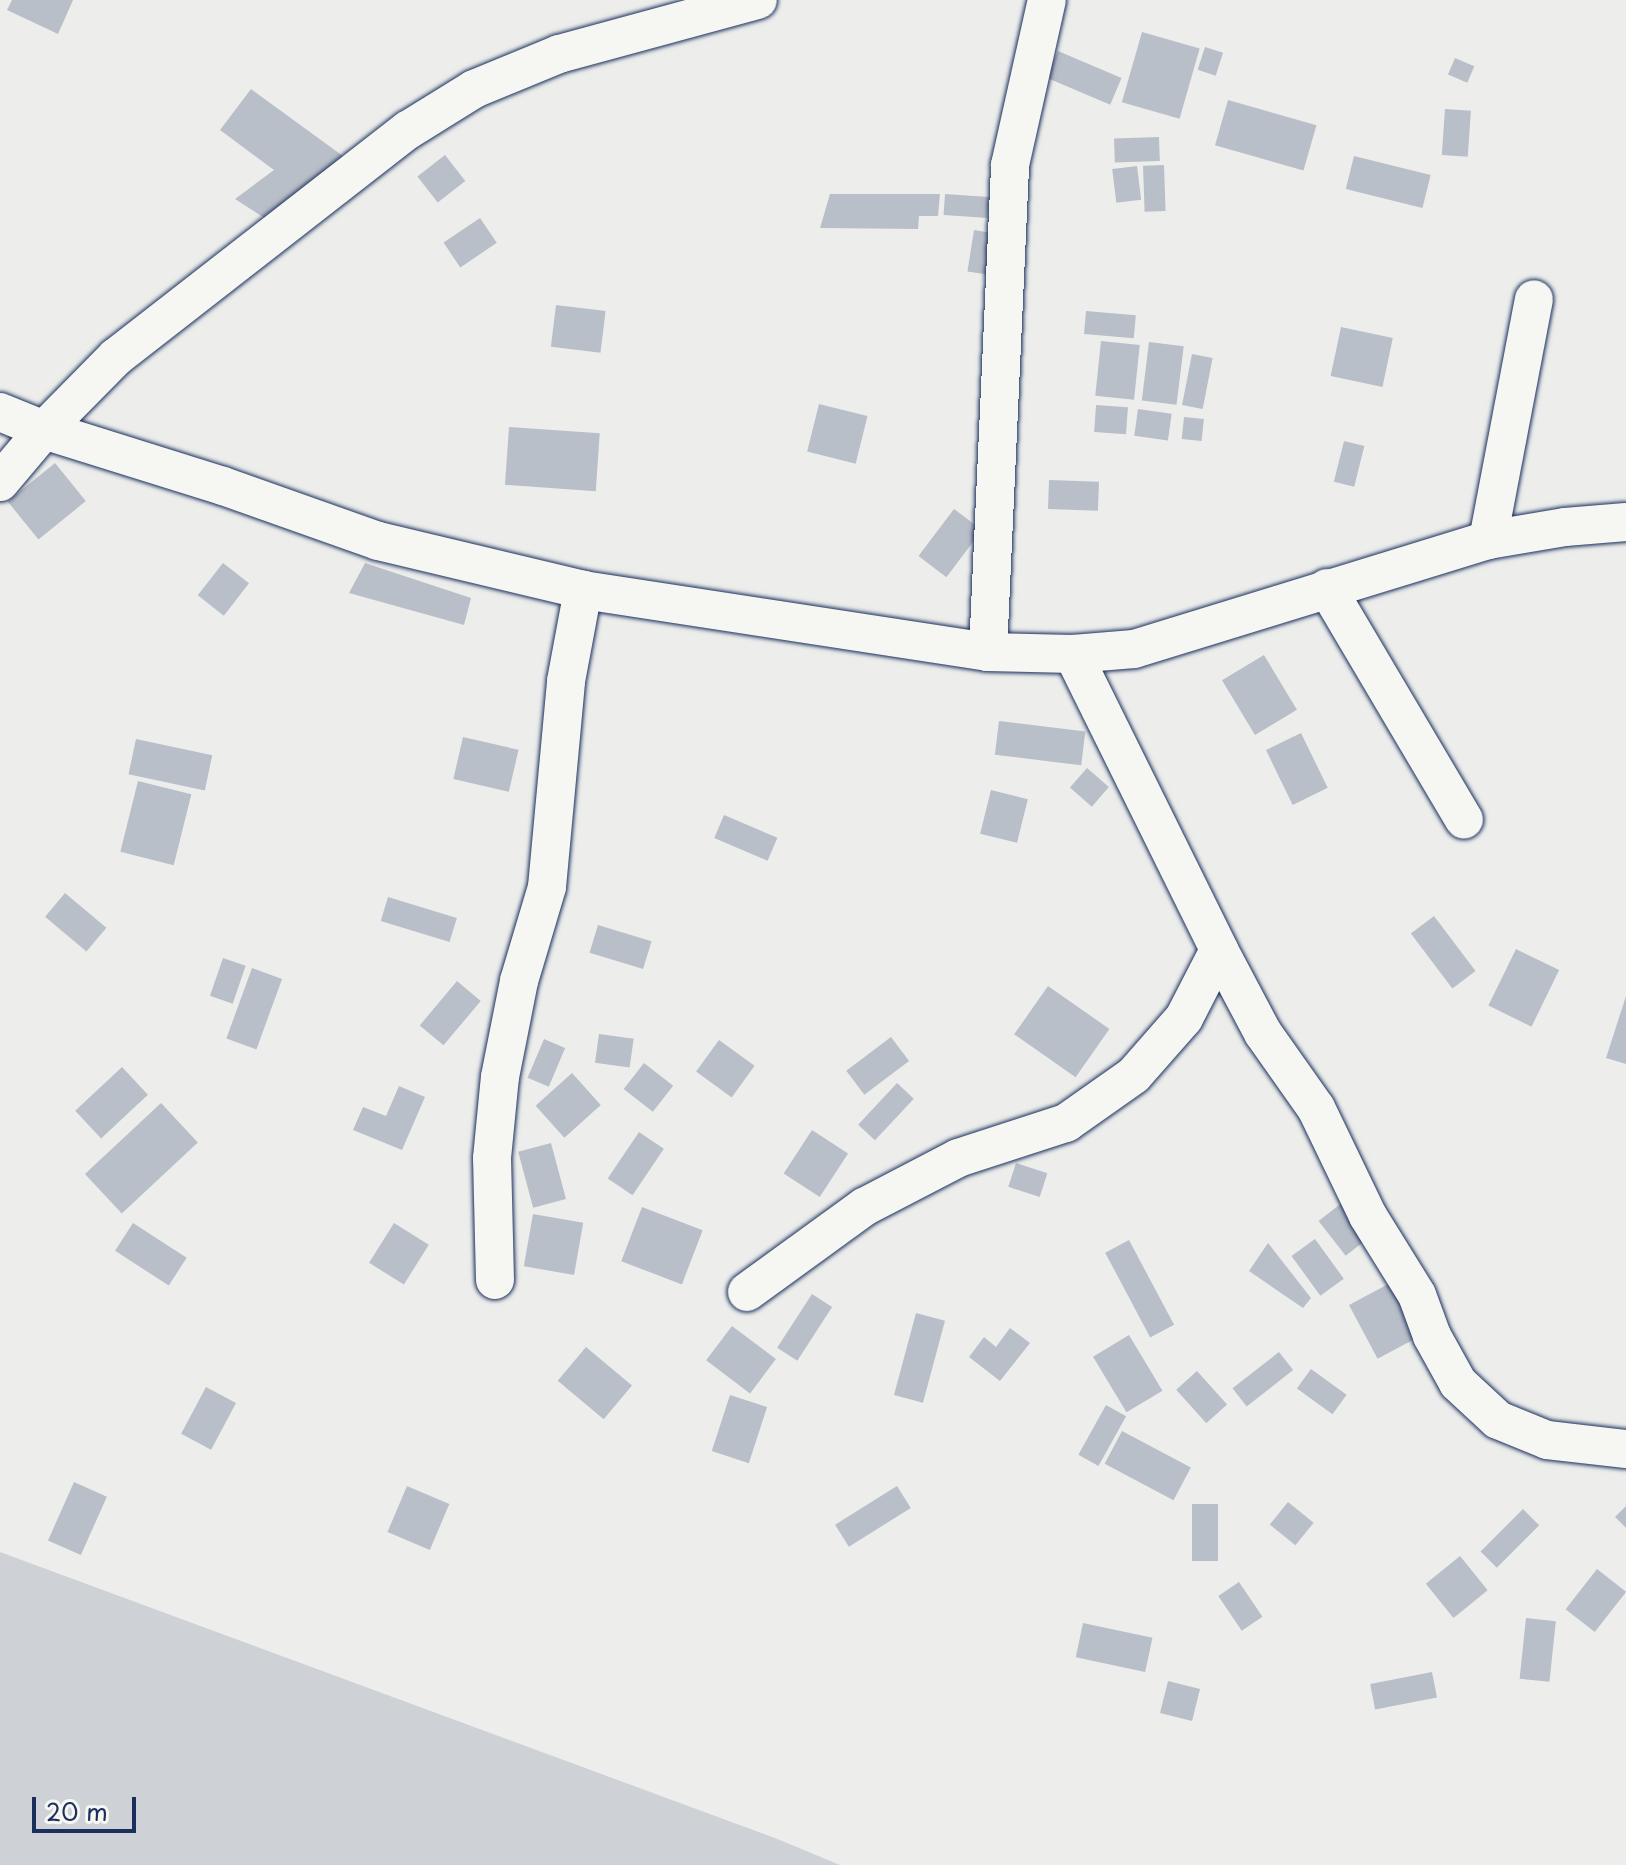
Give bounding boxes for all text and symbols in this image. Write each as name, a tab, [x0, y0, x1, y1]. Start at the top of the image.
scale bar	[36, 1781, 140, 1831]
text: 20 m	[46, 1793, 108, 1829]

